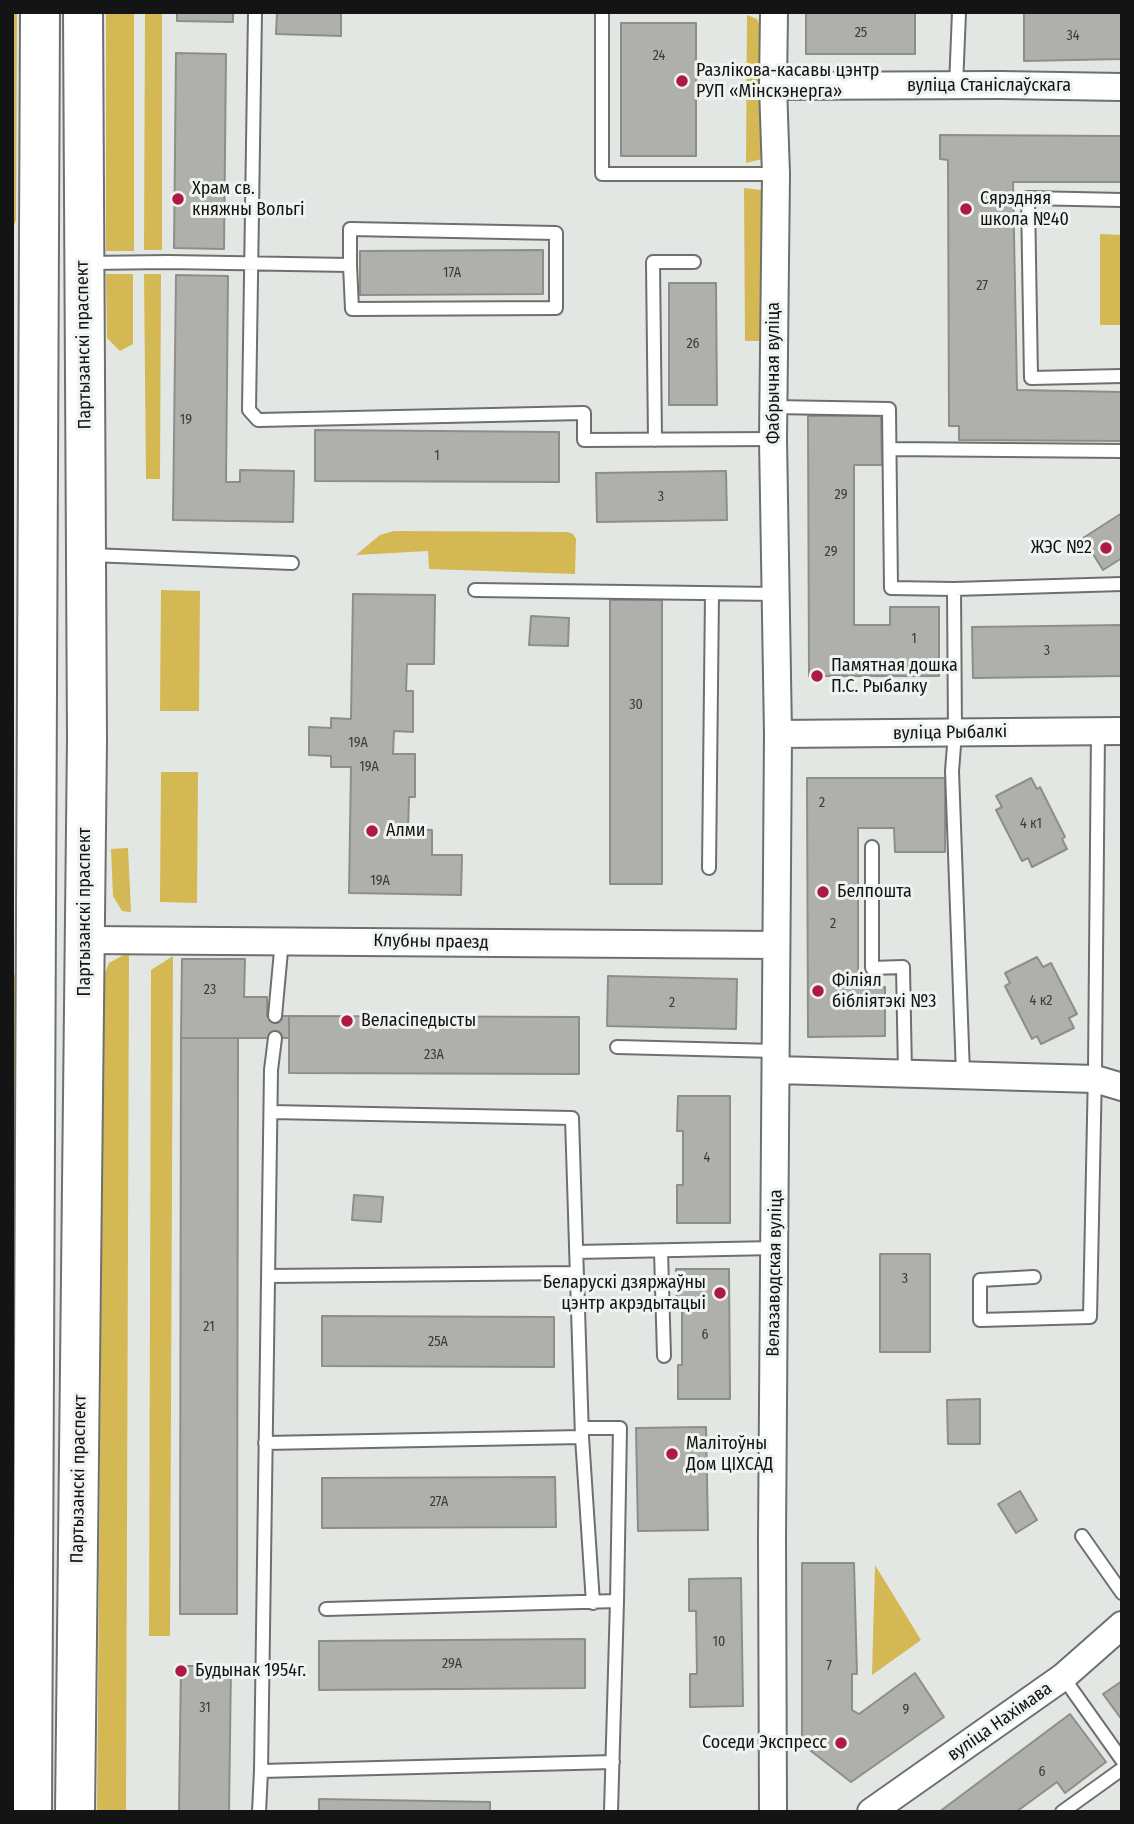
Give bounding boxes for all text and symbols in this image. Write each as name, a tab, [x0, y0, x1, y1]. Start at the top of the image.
house number: 25	[855, 25, 867, 41]
house number: 34	[1066, 28, 1080, 44]
house number: 24	[653, 48, 665, 64]
place label: Разлікова-касавы цэнтр РУП «Мінскэнерга»	[696, 60, 879, 102]
marker: Разлікова-касавы цэнтр РУП «Мінскэнерга»	[674, 73, 690, 89]
street label: вуліца Станіслаўскага	[907, 75, 1071, 97]
place label: Храм св. княжны Вольгі	[192, 178, 304, 220]
place label: Сярэдняя школа №40	[980, 188, 1069, 230]
marker: Храм св. княжны Вольгі	[170, 191, 186, 207]
marker: Сярэдняя школа №40	[958, 201, 974, 217]
street label: Партызанскі праспект	[72, 260, 96, 430]
house number: 17А	[443, 265, 461, 281]
house number: 27	[976, 278, 988, 294]
street label: Фабрычная вуліца	[763, 302, 785, 444]
house number: 26	[686, 336, 700, 352]
house number: 19	[180, 412, 192, 428]
house number: 1	[434, 448, 440, 464]
house number: 29	[835, 487, 847, 503]
house number: 3	[658, 489, 664, 505]
place label: ЖЭС №2	[1031, 537, 1092, 559]
marker: ЖЭС №2	[1098, 540, 1114, 556]
house number: 29	[825, 544, 837, 560]
house number: 1	[911, 631, 917, 647]
house number: 3	[1044, 643, 1050, 659]
place label: Памятная дошка П.С. Рыбалку	[831, 655, 958, 698]
marker: Памятная дошка П.С. Рыбалку	[809, 668, 825, 684]
house number: 30	[629, 697, 643, 713]
street label: вуліца Рыбалкі	[893, 721, 1007, 745]
house number: 19А	[348, 735, 368, 751]
house number: 19А	[359, 759, 379, 775]
house number: 2	[819, 795, 825, 811]
house number: 4 к1	[1020, 816, 1042, 832]
place label: Алми	[386, 820, 425, 842]
marker: Алми	[364, 823, 380, 839]
street label: Партызанскі праспект	[74, 828, 96, 996]
house number: 19А	[370, 873, 390, 889]
place label: Белпошта	[837, 881, 912, 903]
marker: Белпошта	[815, 884, 831, 900]
house number: 2	[830, 916, 836, 932]
street label: Клубны праезд	[373, 930, 489, 954]
place label: Філіял бібліятэкі №3	[832, 970, 936, 1012]
house number: 23	[204, 982, 216, 998]
marker: Філіял бібліятэкі №3	[810, 983, 826, 999]
house number: 4 к2	[1030, 993, 1052, 1009]
house number: 2	[669, 995, 675, 1011]
place label: Веласіпедысты	[361, 1010, 476, 1032]
marker: Веласіпедысты	[339, 1013, 355, 1029]
house number: 23А	[424, 1047, 444, 1063]
house number: 4	[704, 1150, 710, 1166]
street label: Велазаводская вуліца	[763, 1189, 787, 1357]
house number: 3	[902, 1271, 908, 1287]
place label: Беларускі дзяржаўны цэнтр акрэдытацыі	[543, 1272, 706, 1314]
marker: Беларускі дзяржаўны цэнтр акрэдытацыі	[712, 1285, 728, 1301]
house number: 21	[203, 1319, 215, 1335]
house number: 6	[702, 1327, 708, 1343]
house number: 25А	[428, 1334, 448, 1350]
street label: Партызанскі праспект	[67, 1394, 91, 1564]
place label: Малітоўны Дом ЦІХСАД	[686, 1433, 773, 1476]
marker: Малітоўны Дом ЦІХСАД	[664, 1446, 680, 1462]
house number: 27А	[430, 1494, 448, 1510]
house number: 10	[713, 1634, 725, 1650]
house number: 29А	[442, 1656, 462, 1672]
house number: 7	[826, 1658, 832, 1674]
place label: Будынак 1954г.	[195, 1660, 306, 1682]
marker: Будынак 1954г.	[173, 1663, 189, 1679]
street label: вуліца Нахімава	[944, 1678, 1056, 1766]
house number: 31	[199, 1700, 211, 1716]
house number: 9	[903, 1702, 909, 1718]
place label: Соседи Экспресс	[702, 1732, 827, 1754]
marker: Соседи Экспресс	[833, 1735, 849, 1751]
house number: 6	[1039, 1764, 1045, 1780]

